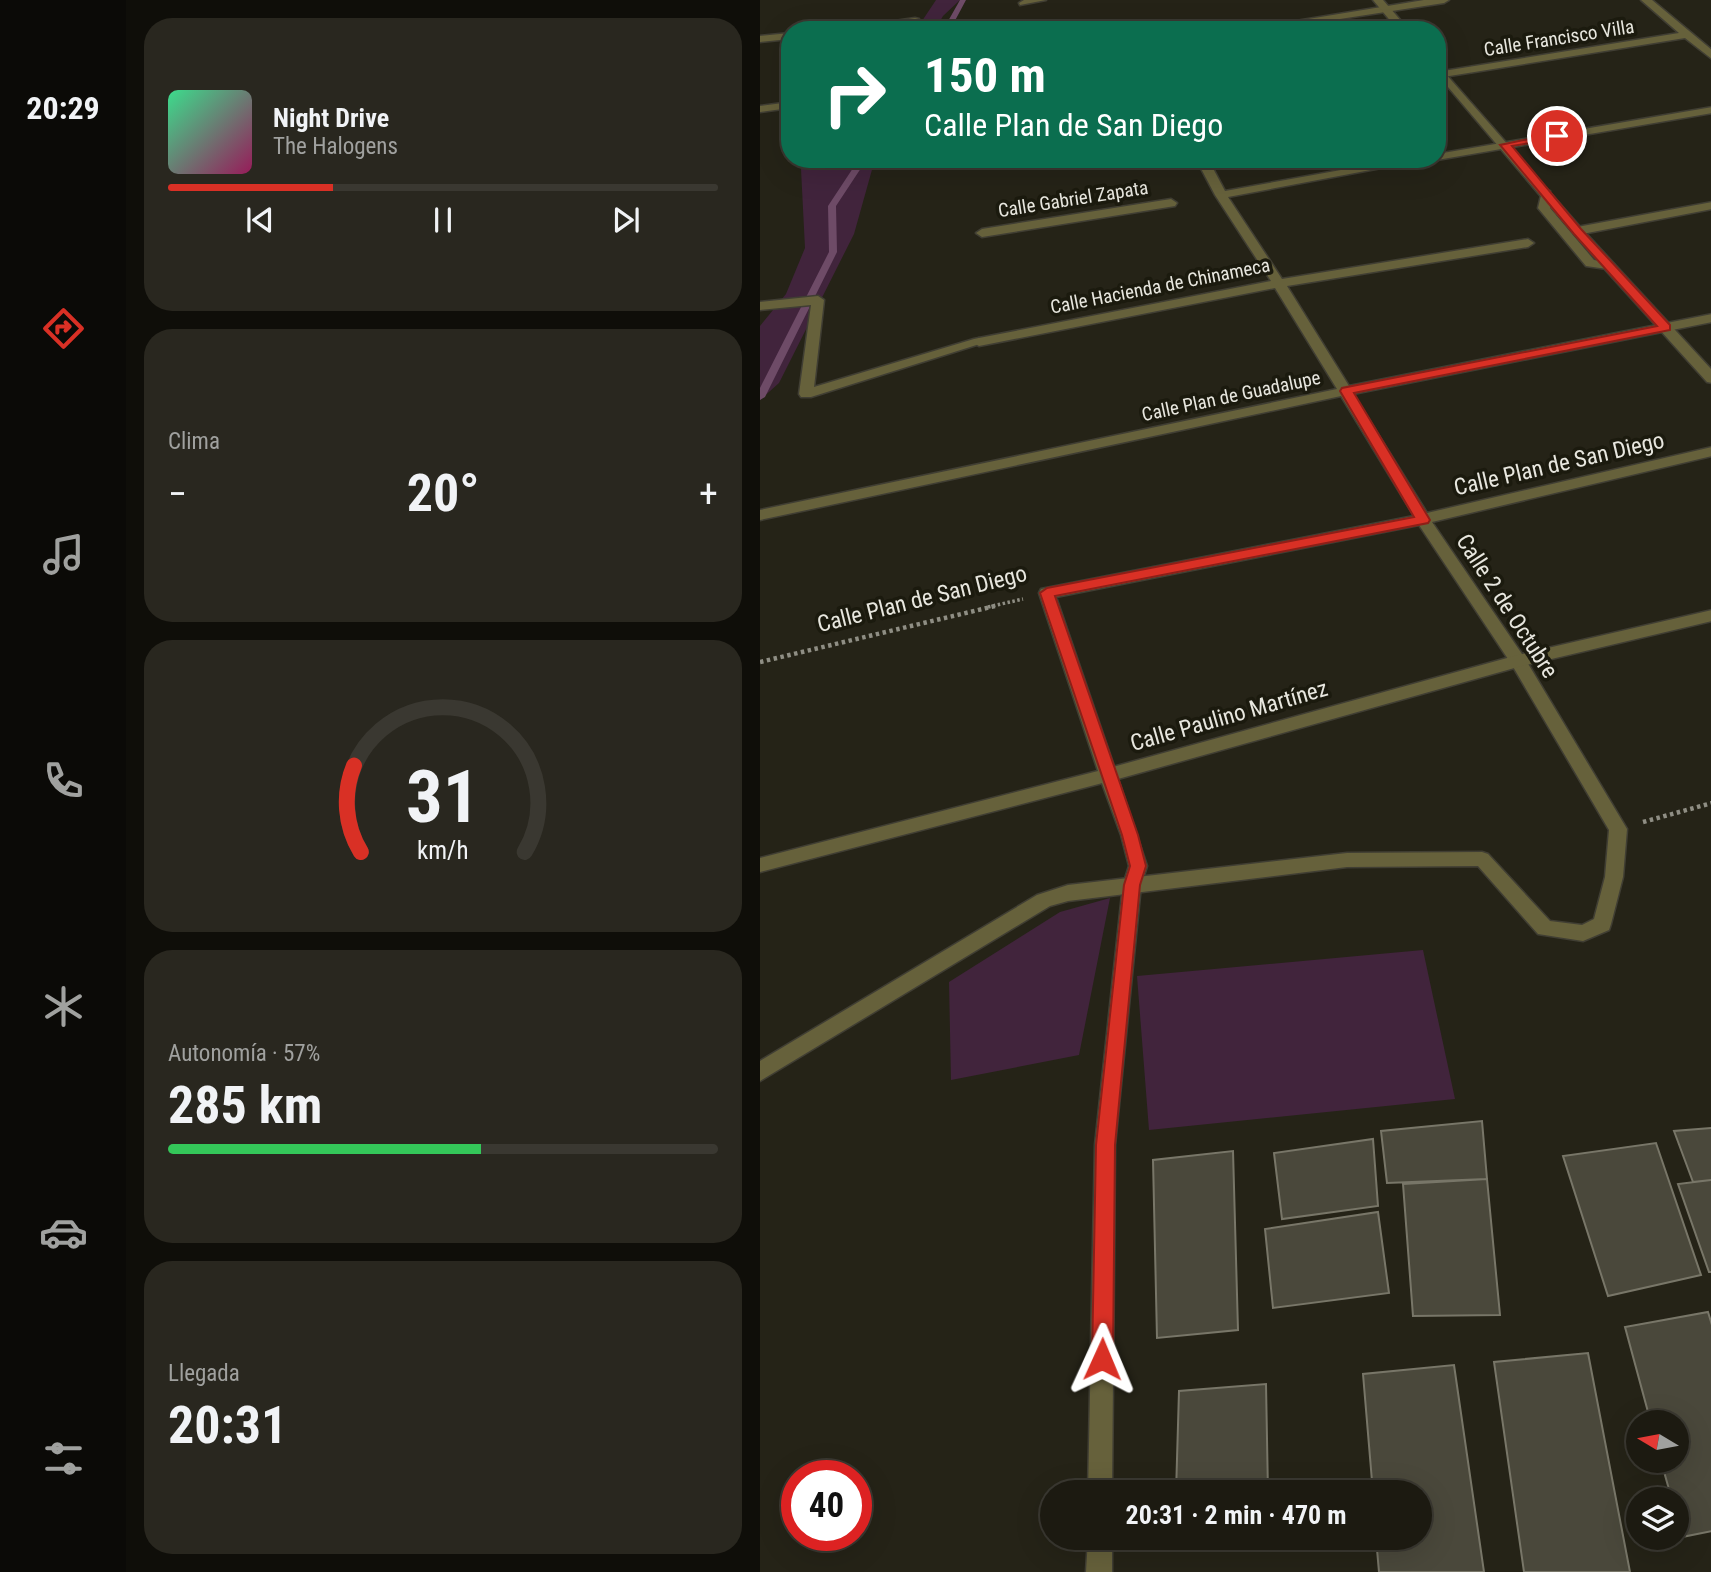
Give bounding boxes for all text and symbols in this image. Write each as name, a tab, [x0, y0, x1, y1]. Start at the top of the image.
street label: Calle Francisco Villa	[1482, 15, 1636, 61]
text: 150 m	[924, 47, 1046, 104]
icon: right	[809, 49, 900, 140]
text: 20:29	[26, 89, 100, 127]
text: Night Drive	[273, 103, 389, 133]
text: Calle Plan de San Diego	[924, 106, 1223, 144]
pin	[1527, 106, 1587, 166]
icon: arrive	[1538, 117, 1576, 155]
text: The Halogens	[273, 133, 398, 160]
street label: Calle Gabriel Zapata	[996, 176, 1150, 222]
icon: previous	[241, 201, 279, 239]
icon: pause	[424, 201, 462, 239]
icon: next	[607, 201, 645, 239]
street label: Calle Hacienda de Chinameca	[1048, 253, 1272, 319]
icon: directions	[39, 304, 88, 353]
street label: Calle Plan de Guadalupe	[1140, 366, 1322, 426]
street label: Calle Plan de San Diego	[1451, 427, 1667, 501]
text: Clima	[168, 428, 220, 455]
text: 20°	[407, 463, 479, 524]
text: −	[168, 472, 187, 516]
text: +	[699, 472, 718, 516]
street label: Calle 2 de Octubre	[1450, 529, 1564, 683]
icon: music	[39, 530, 88, 579]
street label: Calle Plan de San Diego	[814, 560, 1030, 638]
street label: Calle Paulino Martínez	[1127, 675, 1331, 757]
text: 31	[406, 754, 480, 840]
icon: phone	[39, 756, 88, 805]
text: km/h	[417, 836, 469, 865]
icon: climate	[39, 982, 88, 1031]
text: Autonomía · 57%	[168, 1040, 320, 1067]
text: 285 km	[168, 1075, 322, 1136]
icon: car	[39, 1208, 88, 1257]
position arrow	[1065, 1322, 1139, 1396]
text: Llegada	[168, 1360, 240, 1387]
text: 20:31	[168, 1395, 287, 1456]
north arrow	[1626, 1410, 1689, 1474]
map controls	[1626, 1410, 1689, 1550]
icon: filters	[39, 1434, 88, 1483]
speed limit sign: 40	[781, 1460, 872, 1551]
button: layers	[1626, 1487, 1689, 1550]
text: 20:31 · 2 min · 470 m	[1126, 1500, 1346, 1530]

